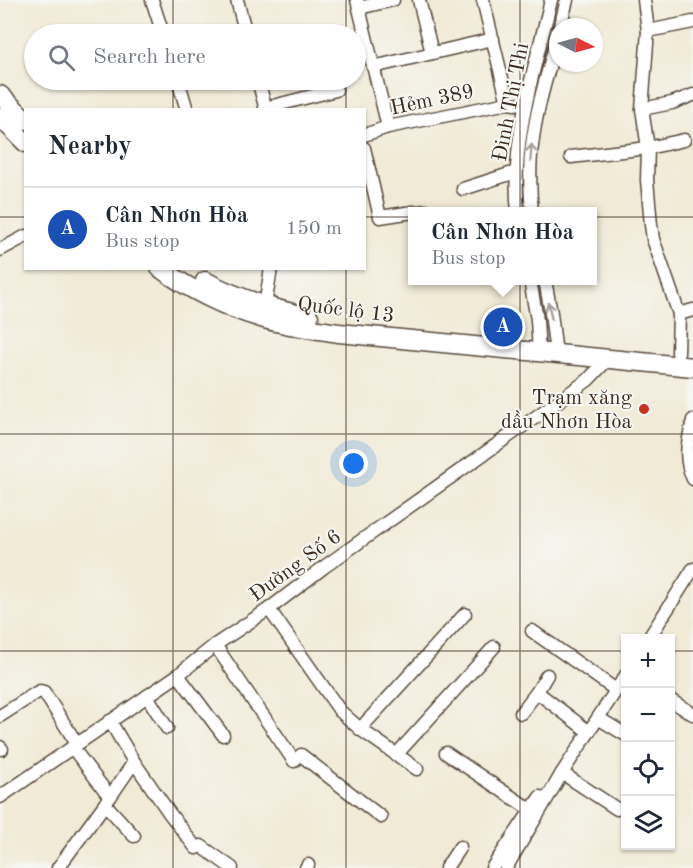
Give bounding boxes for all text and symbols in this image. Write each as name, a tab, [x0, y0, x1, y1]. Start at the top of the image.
north arrow	[549, 18, 603, 72]
search box	[24, 24, 366, 90]
icon: search	[45, 41, 78, 74]
street label: Đinh Thị Thi	[490, 41, 533, 163]
text: Search here	[93, 46, 206, 68]
street label: Hẻm 389	[388, 81, 476, 120]
text: Nearby	[48, 134, 132, 160]
one-way arrow	[526, 144, 537, 164]
text: Cân Nhơn Hòa	[105, 205, 248, 227]
popup	[408, 207, 597, 285]
text: A	[60, 219, 75, 239]
text: 150 m	[286, 219, 342, 239]
text: Cân Nhơn Hòa	[431, 222, 574, 244]
text: Bus stop	[105, 232, 180, 252]
text: Bus stop	[431, 249, 506, 269]
street label: Quốc lộ 13	[296, 293, 396, 327]
one-way arrow	[544, 302, 555, 321]
pin: A	[484, 304, 522, 350]
place label: Trạm xăng dầu Nhơn Hòa	[501, 388, 633, 433]
marker: Trạm xăng dầu Nhơn Hòa	[637, 402, 651, 416]
your location	[339, 449, 368, 478]
street label: Đường Số 6	[246, 525, 346, 606]
map controls	[621, 634, 675, 850]
button: +	[621, 634, 675, 688]
button: −	[621, 688, 675, 742]
button: locate	[621, 742, 675, 796]
button: layers	[621, 796, 675, 850]

